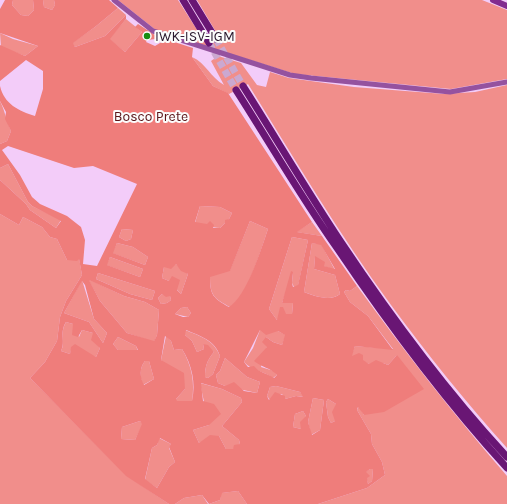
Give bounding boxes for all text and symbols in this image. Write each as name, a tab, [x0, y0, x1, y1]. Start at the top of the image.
place label: IWK-ISV-IGM	[155, 28, 235, 45]
marker: IWK-ISV-IGM	[142, 31, 152, 41]
park label: Bosco Prete	[114, 108, 188, 125]

